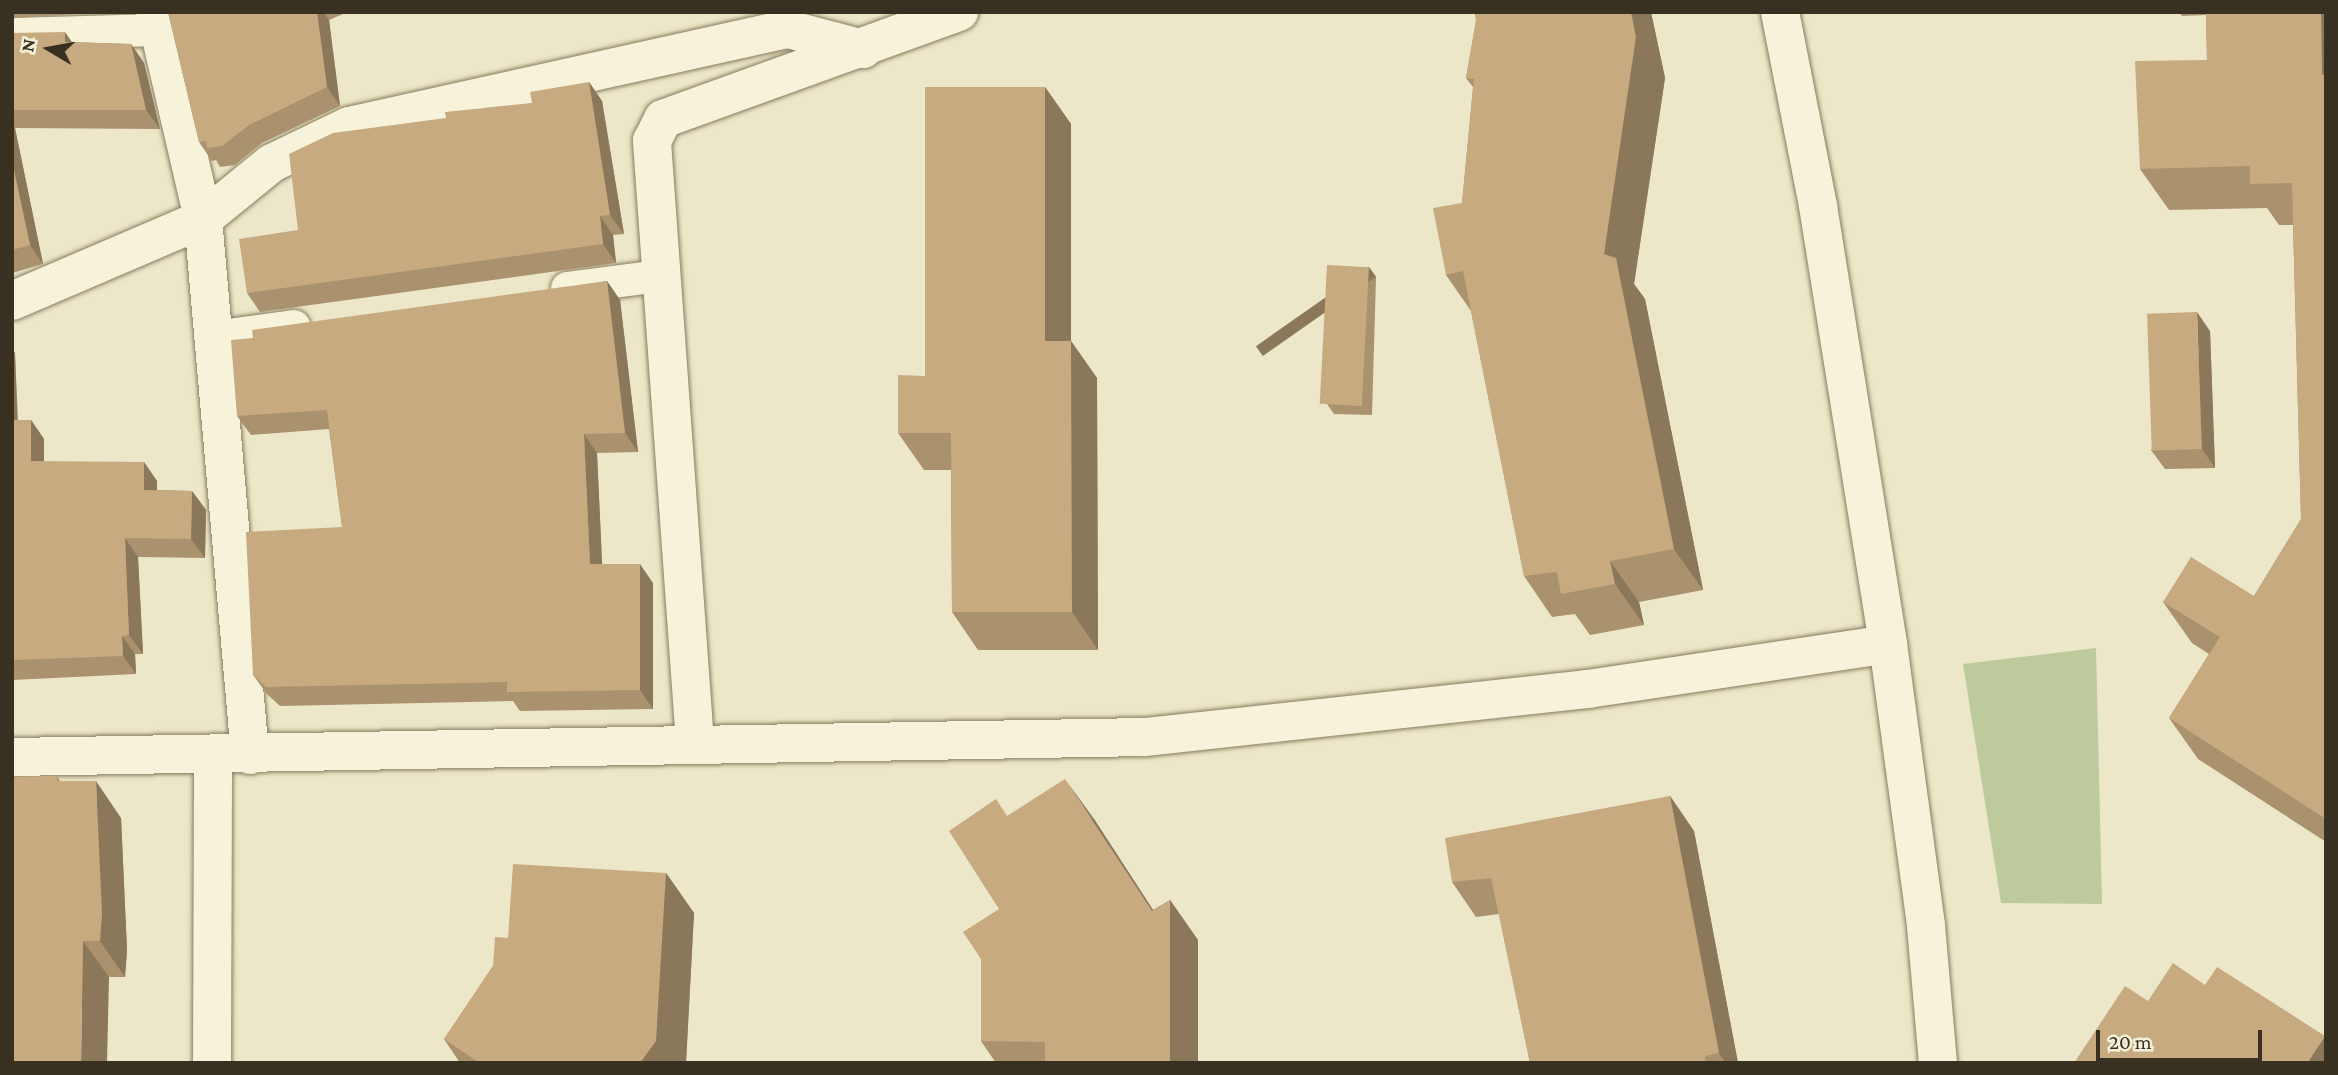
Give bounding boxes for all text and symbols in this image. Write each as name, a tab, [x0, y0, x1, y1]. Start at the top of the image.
north arrow	[14, 14, 84, 84]
text: N	[16, 37, 39, 53]
scale bar	[2100, 1016, 2266, 1060]
text: 20 m	[2109, 1030, 2152, 1054]

